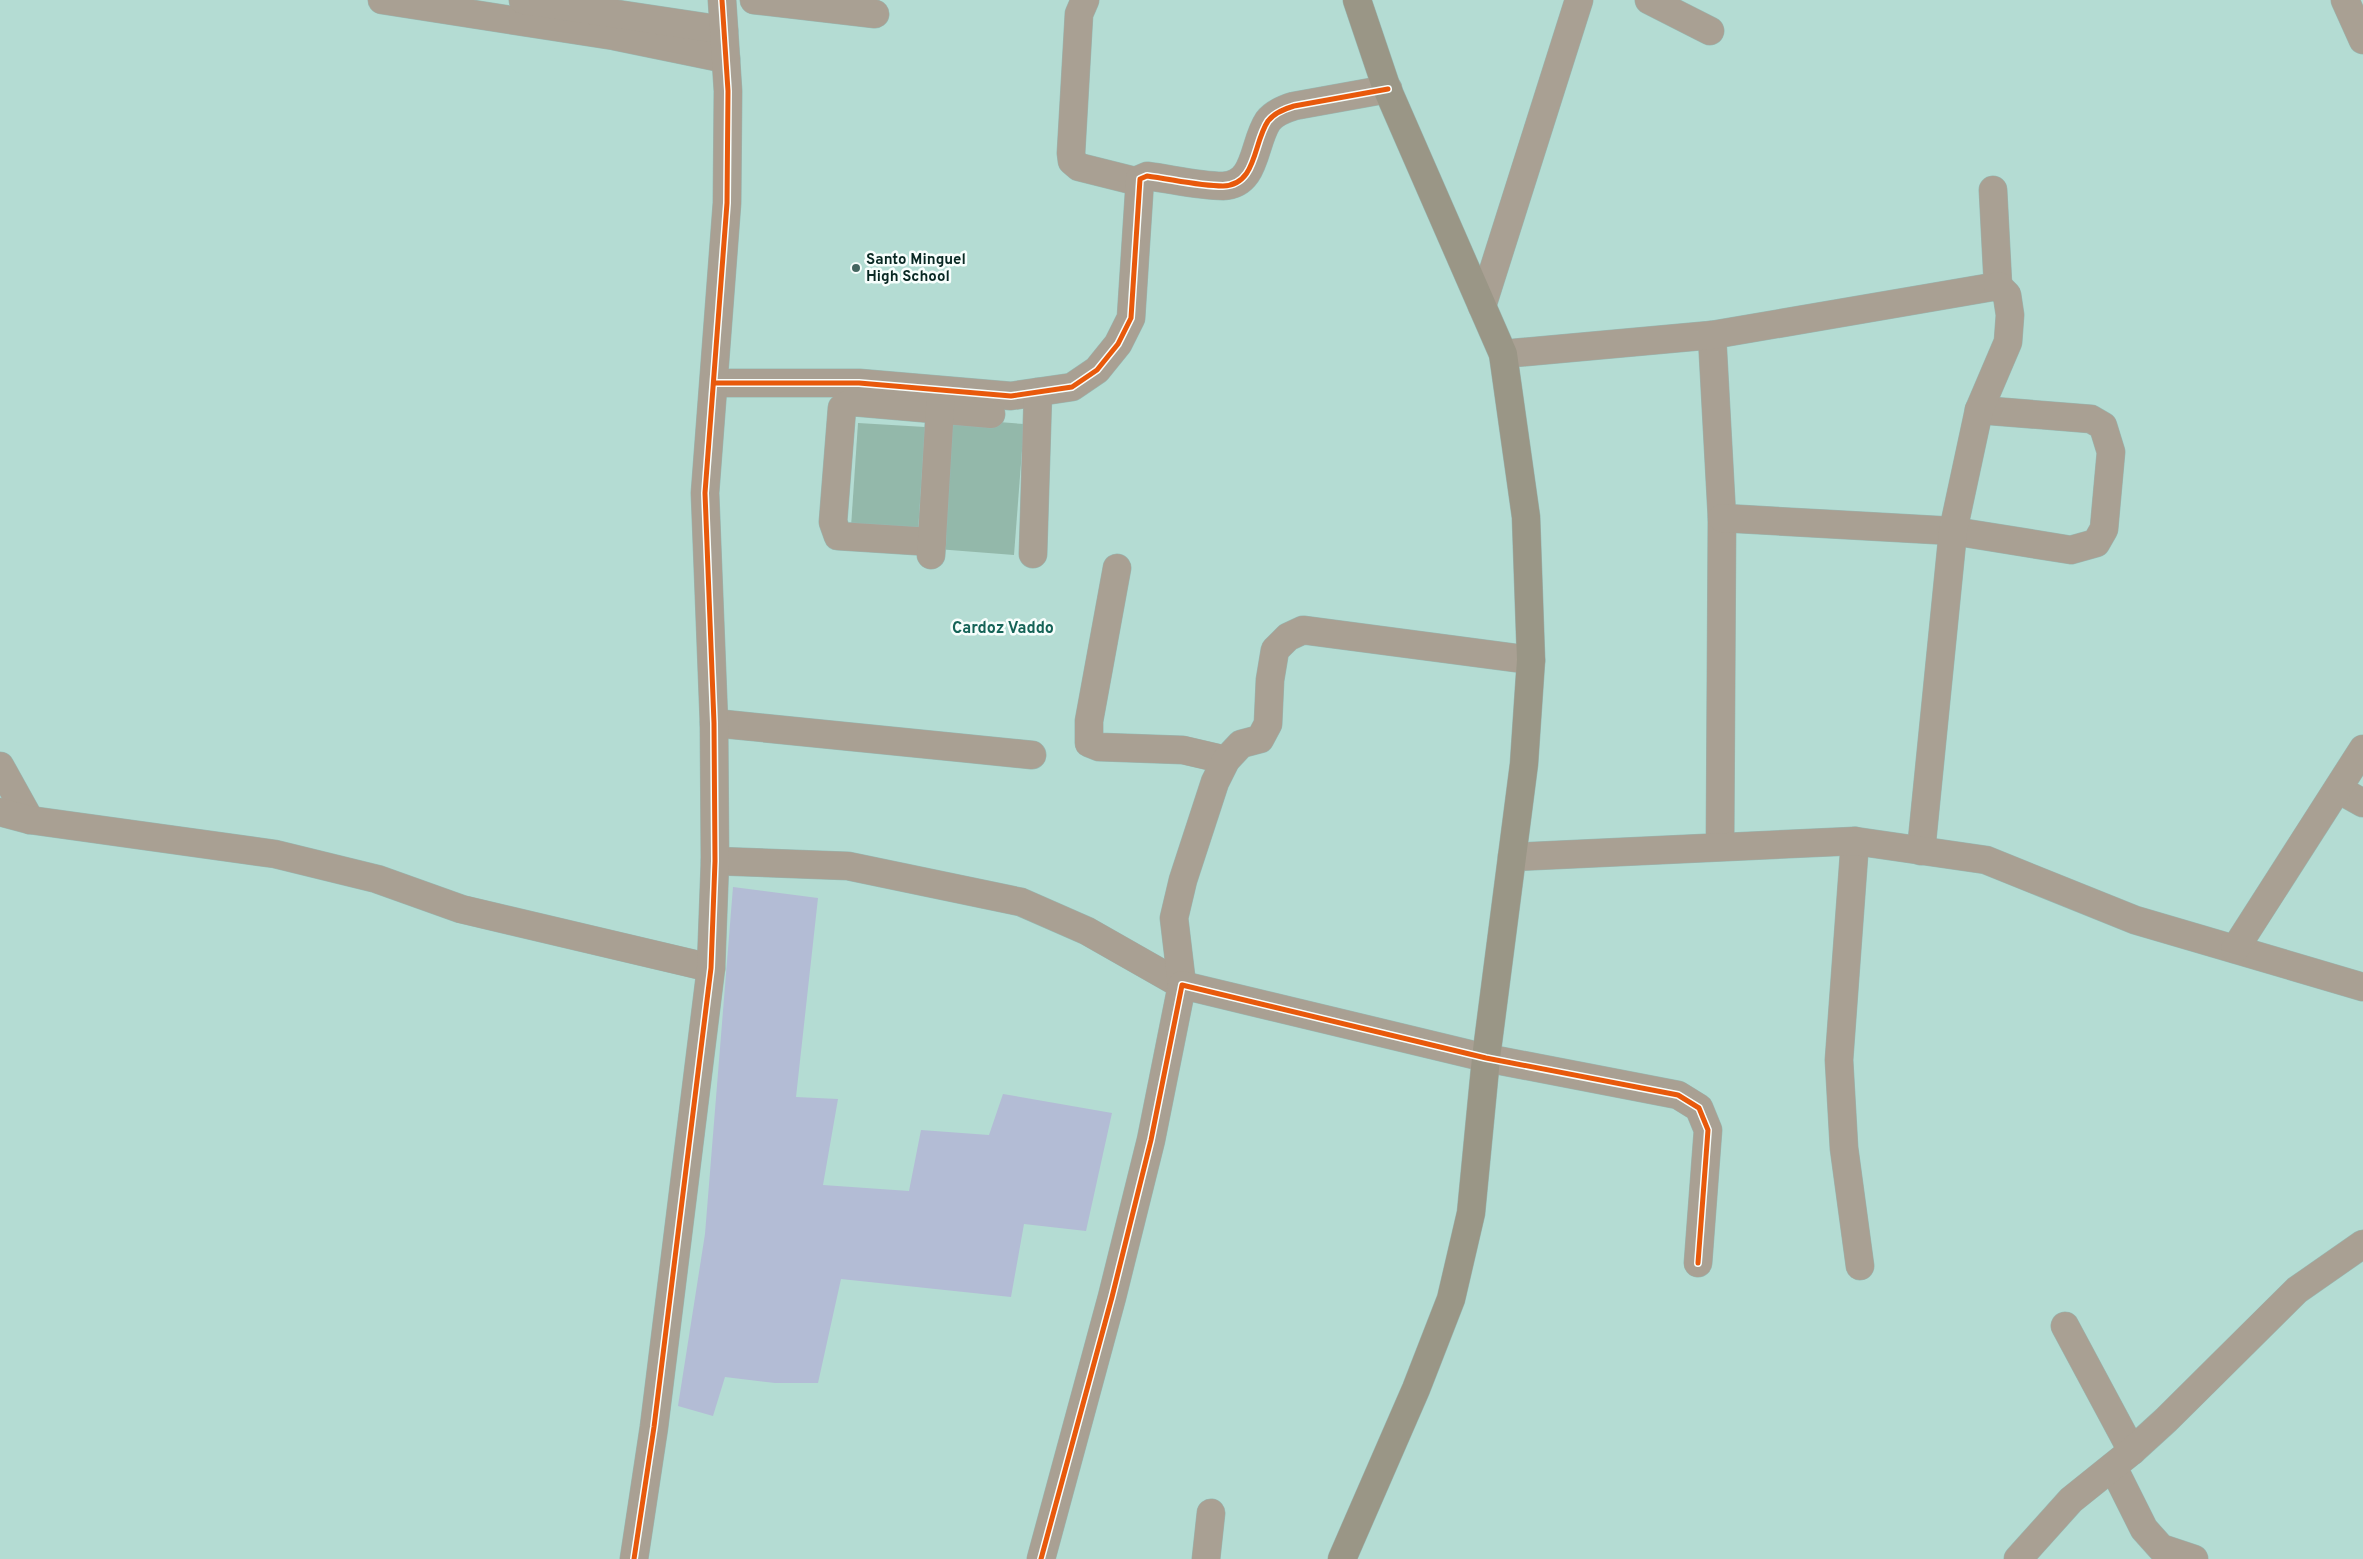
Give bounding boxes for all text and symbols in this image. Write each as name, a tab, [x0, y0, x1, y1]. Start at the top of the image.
place label: Santo Minguel High School	[866, 251, 966, 287]
marker: Santo Minguel High School	[850, 262, 862, 274]
district label: Cardoz Vaddo	[952, 619, 1054, 639]

